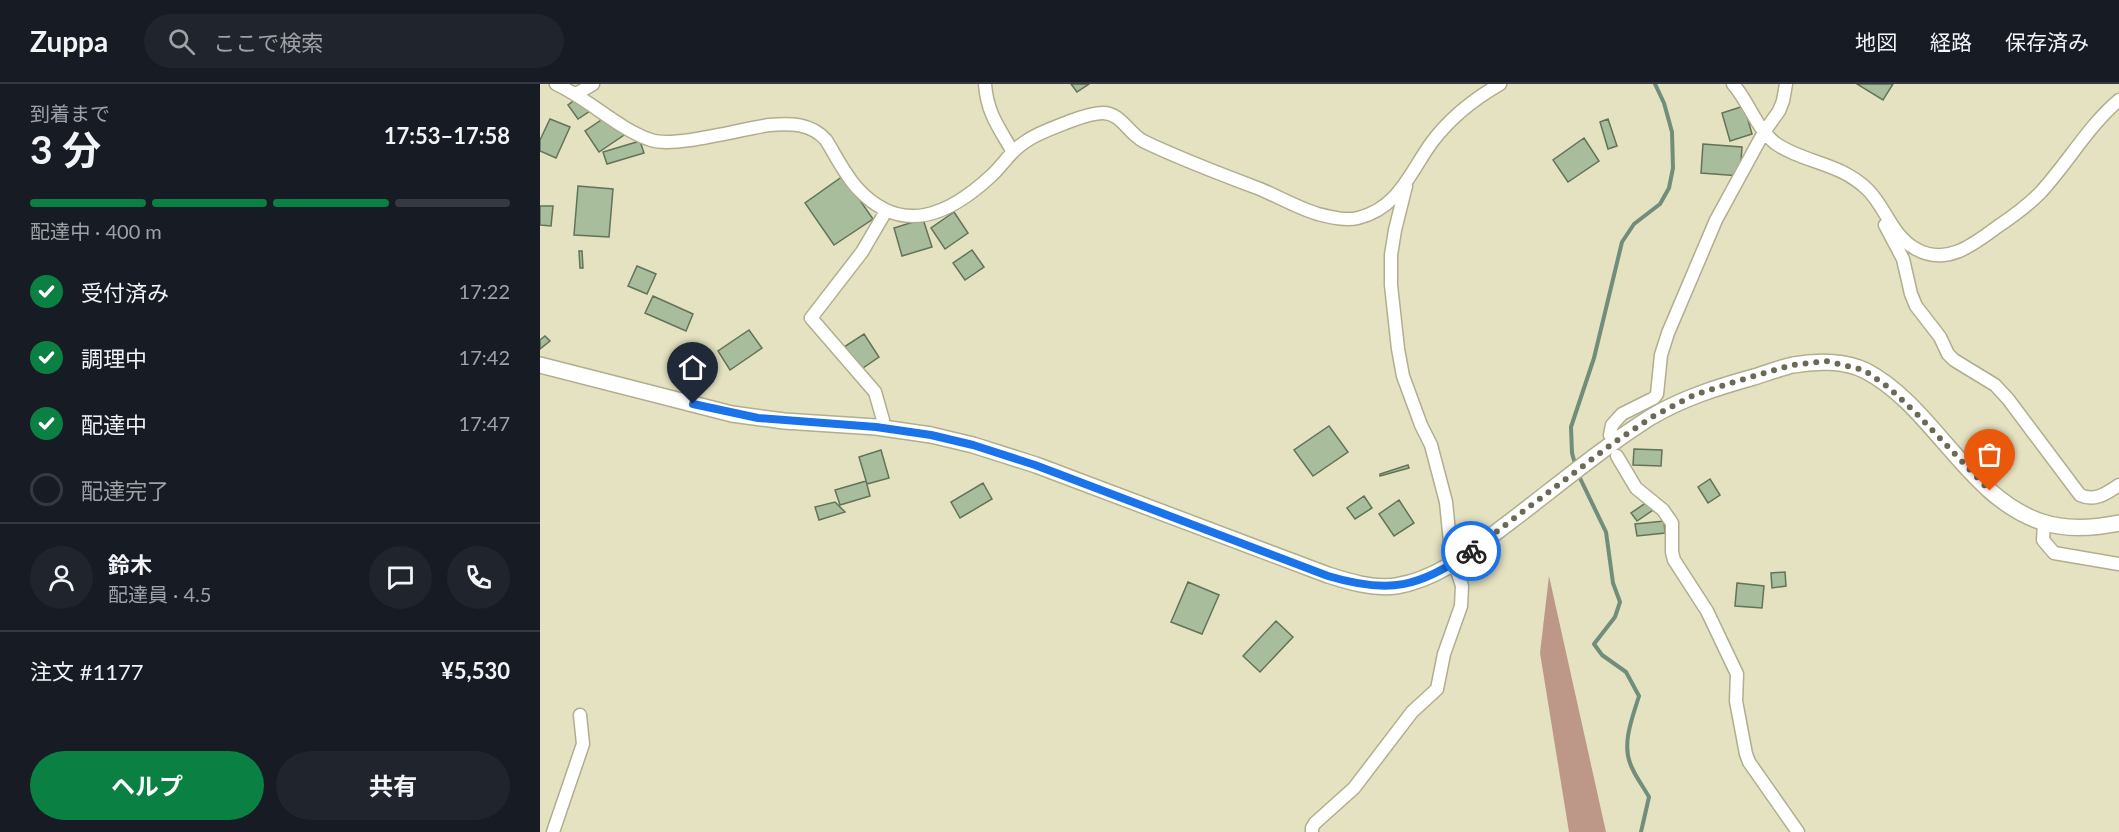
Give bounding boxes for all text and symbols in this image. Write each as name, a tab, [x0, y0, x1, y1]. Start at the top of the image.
search box	[144, 14, 564, 68]
text: Zuppa	[30, 24, 108, 58]
icon: search	[165, 25, 198, 58]
text: ここで検索	[213, 29, 323, 56]
text: 地図	[1855, 29, 1897, 54]
text: 経路	[1930, 29, 1972, 54]
text: 保存済み	[2005, 29, 2089, 54]
text: 到着まで	[30, 101, 110, 125]
text: 17:53–17:58	[384, 122, 510, 149]
text: 3 分	[30, 126, 101, 172]
text: 配達中 · 400 m	[30, 219, 162, 243]
icon: check	[30, 275, 63, 308]
text: 受付済み	[81, 279, 169, 306]
text: 17:22	[459, 279, 510, 303]
icon: check	[30, 341, 63, 374]
pin	[667, 342, 718, 404]
text: 調理中	[81, 345, 147, 372]
text: 17:42	[459, 345, 510, 369]
icon: home	[676, 351, 709, 384]
icon: check	[30, 407, 63, 440]
text: 配達中	[81, 411, 147, 438]
text: 17:47	[459, 411, 510, 435]
pin	[1964, 429, 2015, 491]
icon: bag	[1973, 438, 2006, 471]
text: 配達完了	[81, 477, 169, 504]
courier	[1441, 521, 1501, 581]
icon: bike	[1455, 535, 1488, 568]
button: person	[30, 546, 93, 609]
button: chat	[369, 546, 432, 609]
button: phone	[447, 546, 510, 609]
text: 鈴木	[108, 551, 152, 578]
text: 配達員 · 4.5	[108, 582, 211, 606]
text: ¥5,530	[441, 657, 510, 684]
text: 注文 #1177	[30, 658, 143, 685]
button: ヘルプ	[30, 751, 264, 820]
button: 共有	[276, 751, 510, 820]

